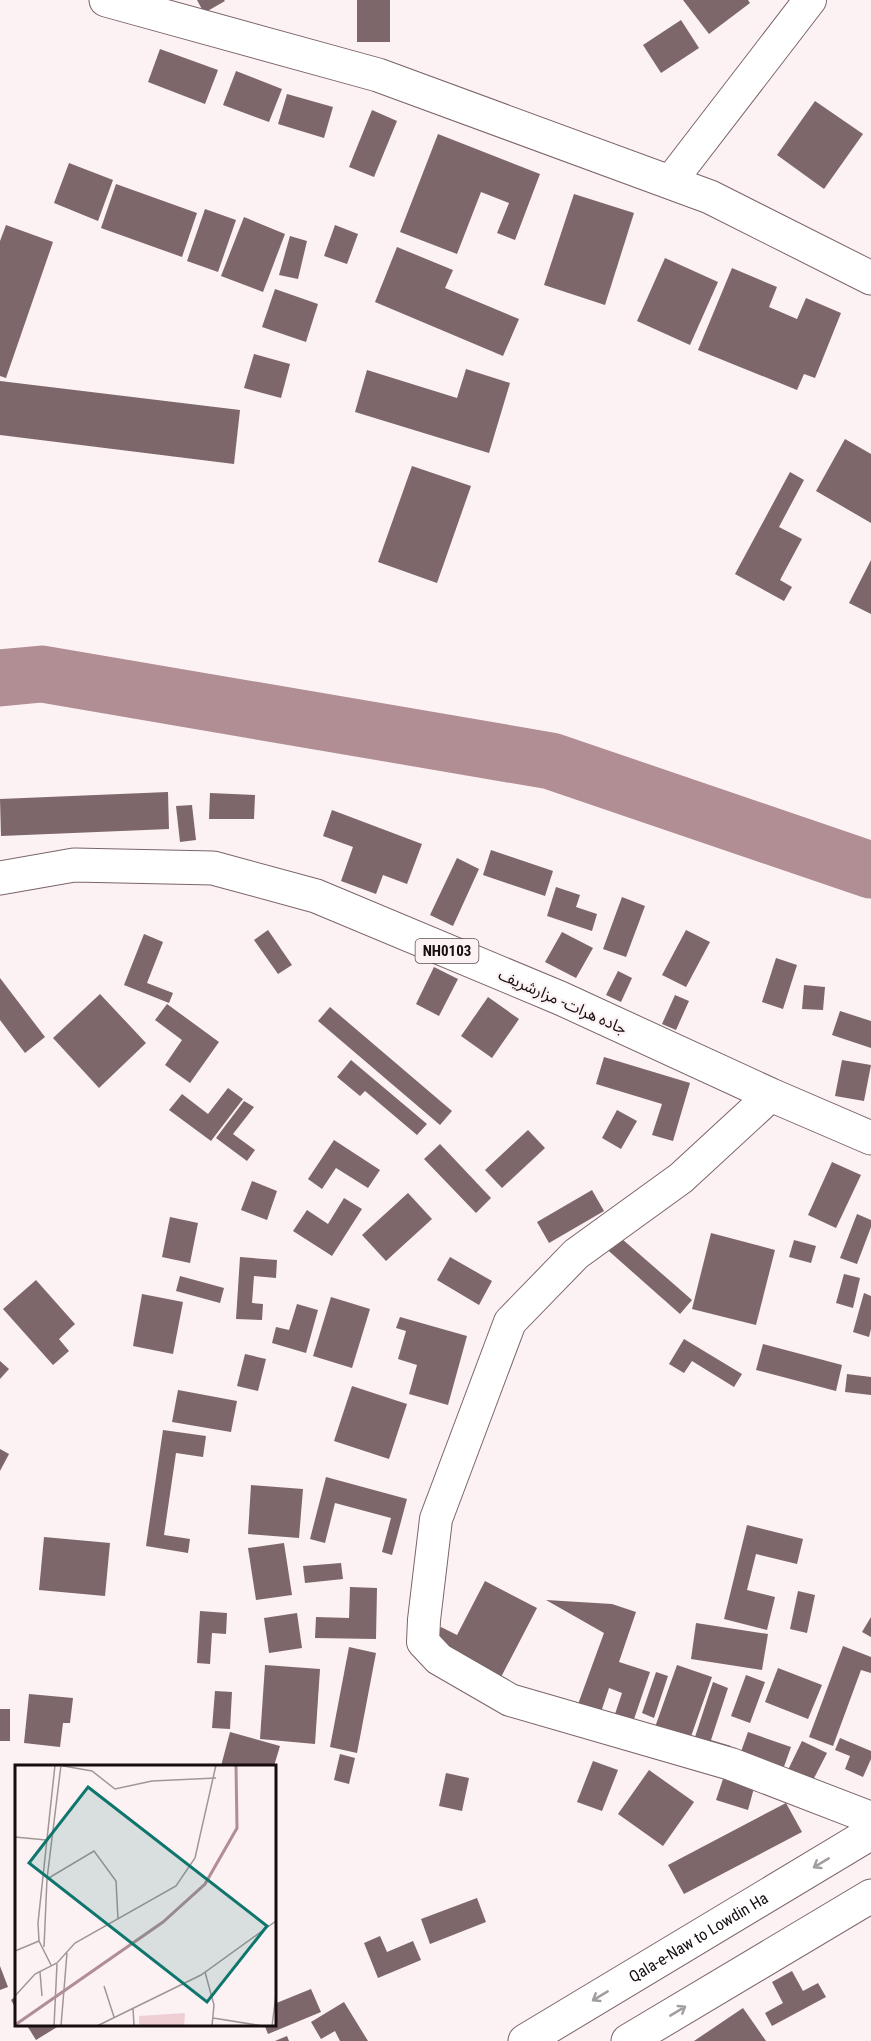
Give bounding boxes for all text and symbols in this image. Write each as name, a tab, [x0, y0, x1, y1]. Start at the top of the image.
road number: NH0103	[416, 939, 478, 963]
street label: جاده هرات- مزارشریف	[496, 965, 630, 1038]
inset map	[15, 1765, 276, 2026]
one-way arrow	[813, 1858, 830, 1870]
street label: Qala-e-Naw to Lowdin Ha	[625, 1888, 771, 1986]
one-way arrow	[592, 1991, 609, 2003]
one-way arrow	[669, 2005, 686, 2017]

